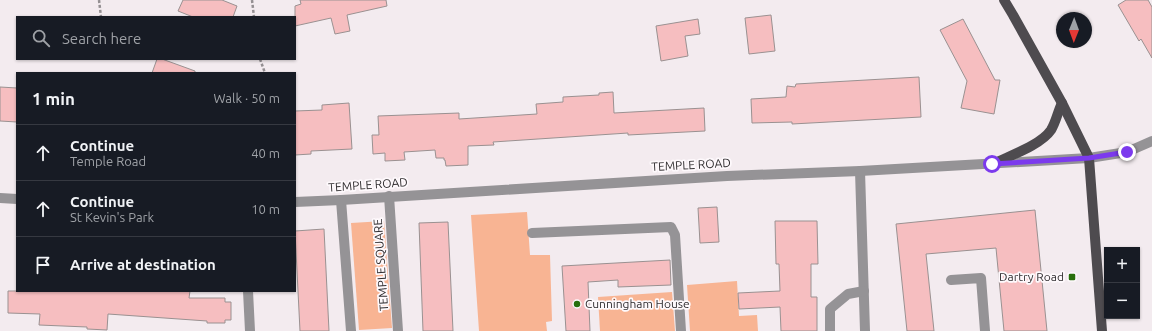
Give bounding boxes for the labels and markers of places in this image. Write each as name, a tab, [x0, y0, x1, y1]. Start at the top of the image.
place label: Dartry Road	[999, 270, 1064, 283]
marker: Dartry Road	[1067, 272, 1077, 282]
place label: Cunningham House	[585, 297, 690, 310]
marker: Cunningham House	[572, 299, 582, 309]

